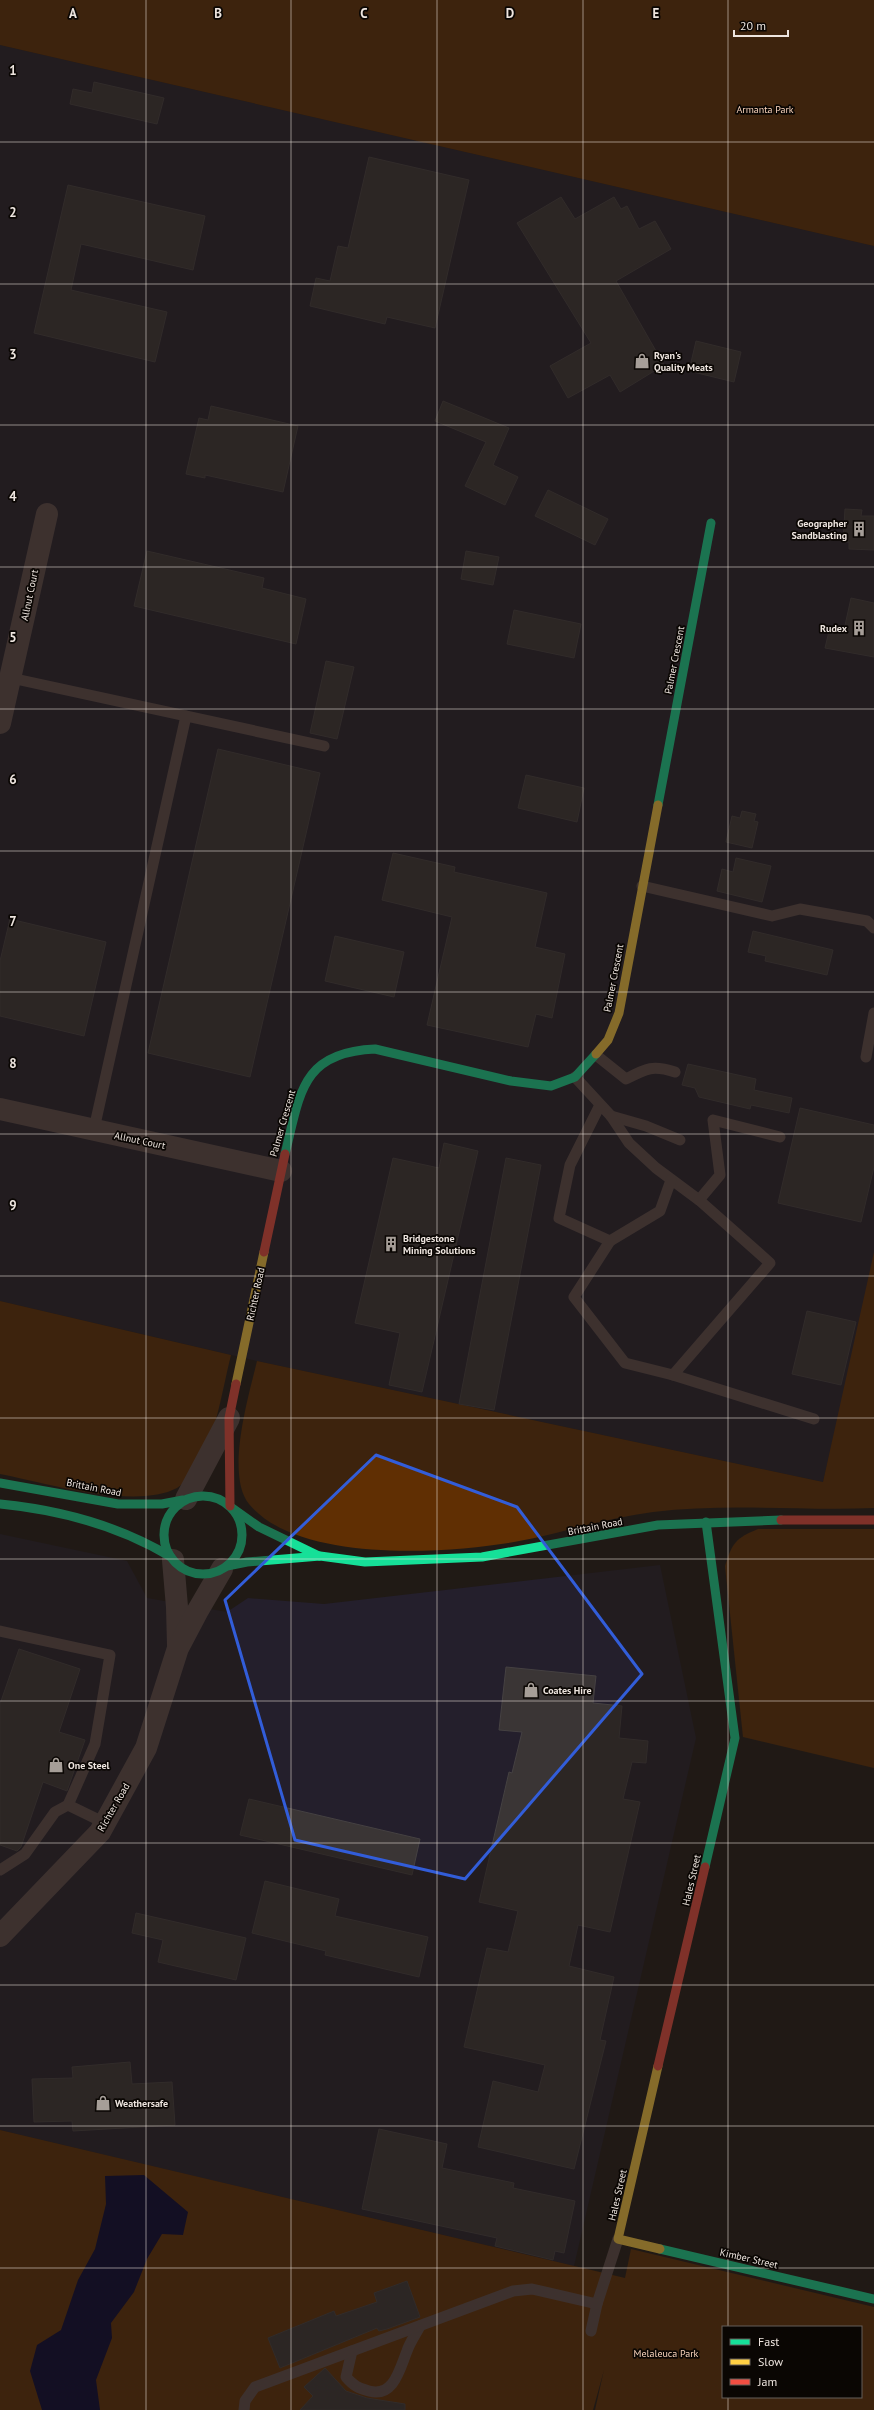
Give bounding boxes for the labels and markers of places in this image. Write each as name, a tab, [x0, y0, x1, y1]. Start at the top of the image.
place label: Ryan's Quality Meats	[654, 349, 713, 374]
shop icon: Ryan's Quality Meats	[633, 352, 651, 370]
place label: Geographer Sandblasting	[791, 517, 847, 542]
building icon: Geographer Sandblasting	[850, 520, 868, 538]
building icon: Rudex	[850, 619, 868, 637]
place label: Rudex	[820, 622, 848, 635]
place label: Bridgestone Mining Solutions	[403, 1232, 475, 1257]
building icon: Bridgestone Mining Solutions	[382, 1235, 400, 1253]
shop icon: Coates Hire	[522, 1681, 540, 1699]
place label: Coates Hire	[543, 1684, 592, 1697]
shop icon: One Steel	[47, 1756, 65, 1774]
place label: One Steel	[68, 1759, 110, 1772]
shop icon: Weathersafe	[94, 2094, 112, 2112]
place label: Weathersafe	[115, 2097, 168, 2110]

